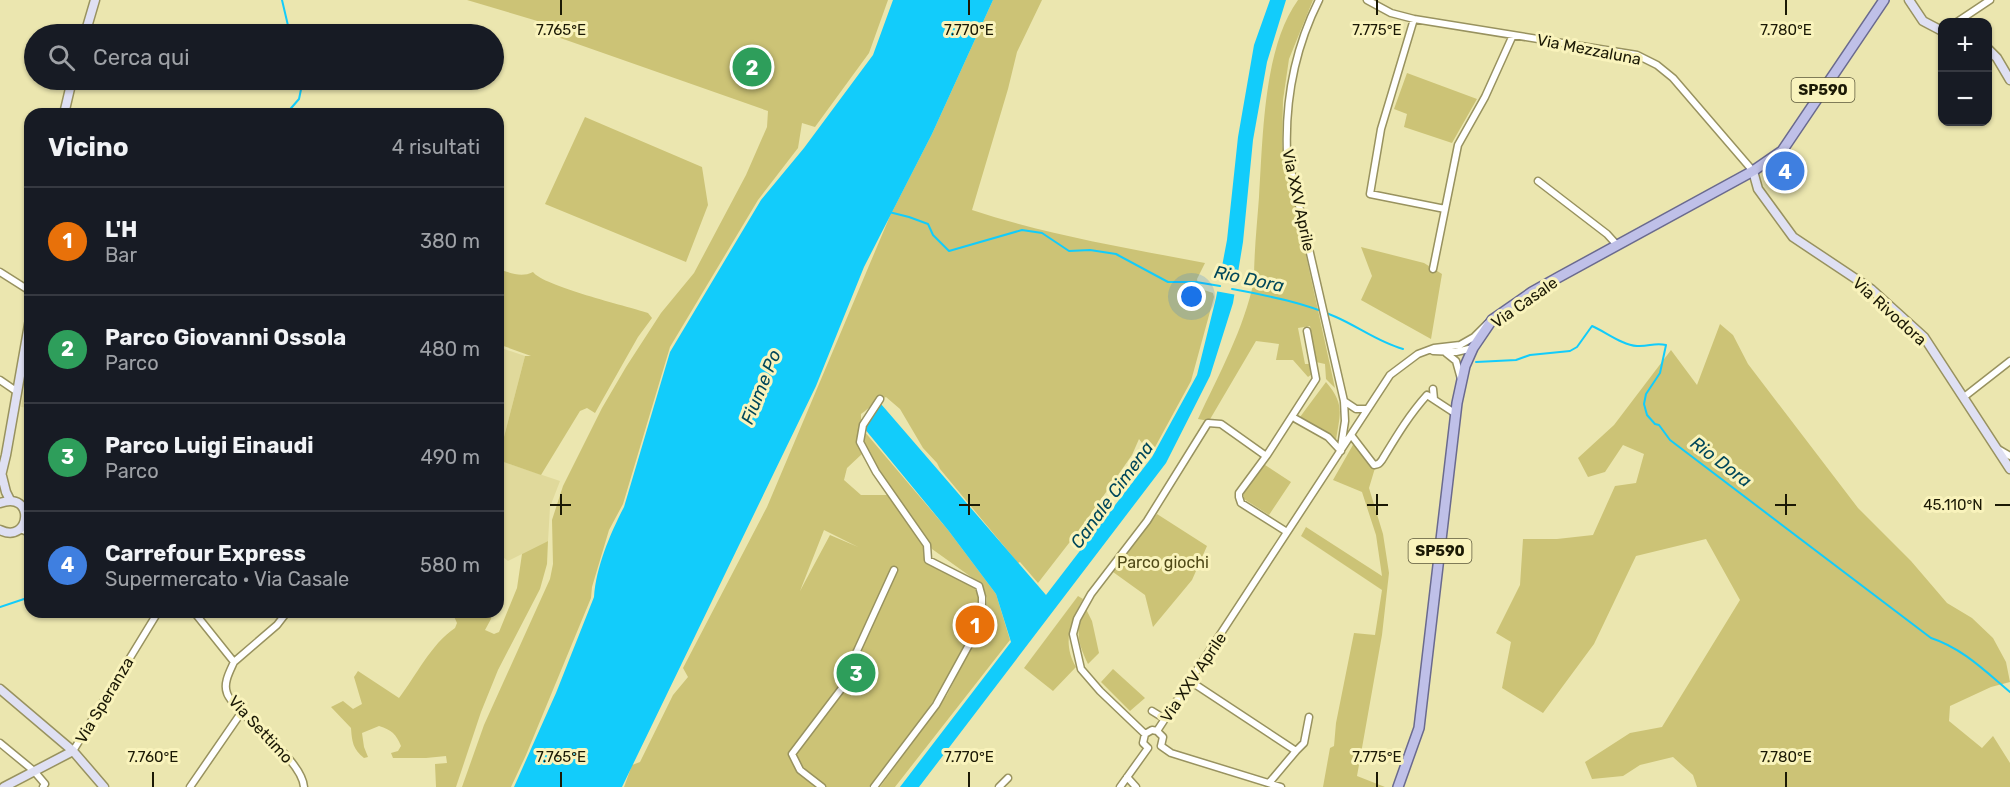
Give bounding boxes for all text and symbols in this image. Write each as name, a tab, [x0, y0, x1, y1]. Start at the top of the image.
map controls	[1938, 18, 1992, 126]
button: +	[1938, 18, 1992, 72]
text: 7.765°E	[536, 21, 586, 39]
text: 7.770°E	[944, 21, 994, 39]
text: 7.775°E	[1352, 21, 1402, 39]
text: 7.780°E	[1760, 21, 1812, 39]
search box	[24, 24, 504, 90]
street label: Via Mezzaluna	[1535, 30, 1643, 69]
icon: search	[45, 41, 78, 74]
text: Cerca qui	[93, 44, 189, 71]
pin: 2	[732, 44, 771, 90]
button: −	[1938, 72, 1992, 126]
road number: SP590	[1792, 78, 1854, 102]
text: Vicino	[48, 132, 129, 163]
text: 4 risultati	[392, 135, 480, 159]
street label: Via XXV Aprile	[1278, 147, 1319, 253]
pin: 4	[1766, 148, 1804, 194]
text: L'H	[105, 216, 137, 243]
text: 1	[63, 229, 72, 253]
text: 380 m	[420, 229, 480, 253]
text: Bar	[105, 243, 137, 267]
water label: Rio Dora	[1212, 261, 1286, 297]
street label: Via Casale	[1488, 273, 1561, 332]
street label: Via Rivodora	[1849, 273, 1930, 349]
your location	[1177, 282, 1206, 311]
text: Parco Giovanni Ossola	[105, 324, 346, 351]
text: 2	[61, 337, 74, 361]
text: 480 m	[419, 337, 480, 361]
water label: Fiume Po	[736, 347, 786, 427]
text: Parco	[105, 351, 159, 375]
text: Parco Luigi Einaudi	[105, 432, 314, 459]
water label: Rio Dora	[1686, 432, 1756, 492]
water label: Canale Cimena	[1066, 437, 1158, 553]
text: 3	[61, 445, 74, 469]
text: 490 m	[421, 445, 480, 469]
text: Parco	[105, 459, 159, 483]
text: 45.110°N	[1923, 496, 1983, 514]
road number: SP590	[1408, 539, 1472, 563]
text: Carrefour Express	[105, 540, 306, 567]
text: 4	[61, 553, 74, 577]
text: 580 m	[420, 553, 480, 577]
park label: Parco giochi	[1117, 553, 1209, 572]
text: Supermercato · Via Casale	[105, 567, 349, 591]
pin: 1	[956, 602, 994, 648]
street label: Via XXV Aprile	[1156, 629, 1230, 726]
pin: 3	[836, 650, 876, 696]
street label: Via Speranza	[71, 654, 138, 747]
street label: Via Settimo	[224, 692, 297, 767]
text: 7.760°E	[128, 748, 178, 766]
text: 7.765°E	[536, 748, 586, 766]
text: 7.770°E	[944, 748, 994, 766]
text: 7.775°E	[1352, 748, 1402, 766]
text: 7.780°E	[1760, 748, 1812, 766]

